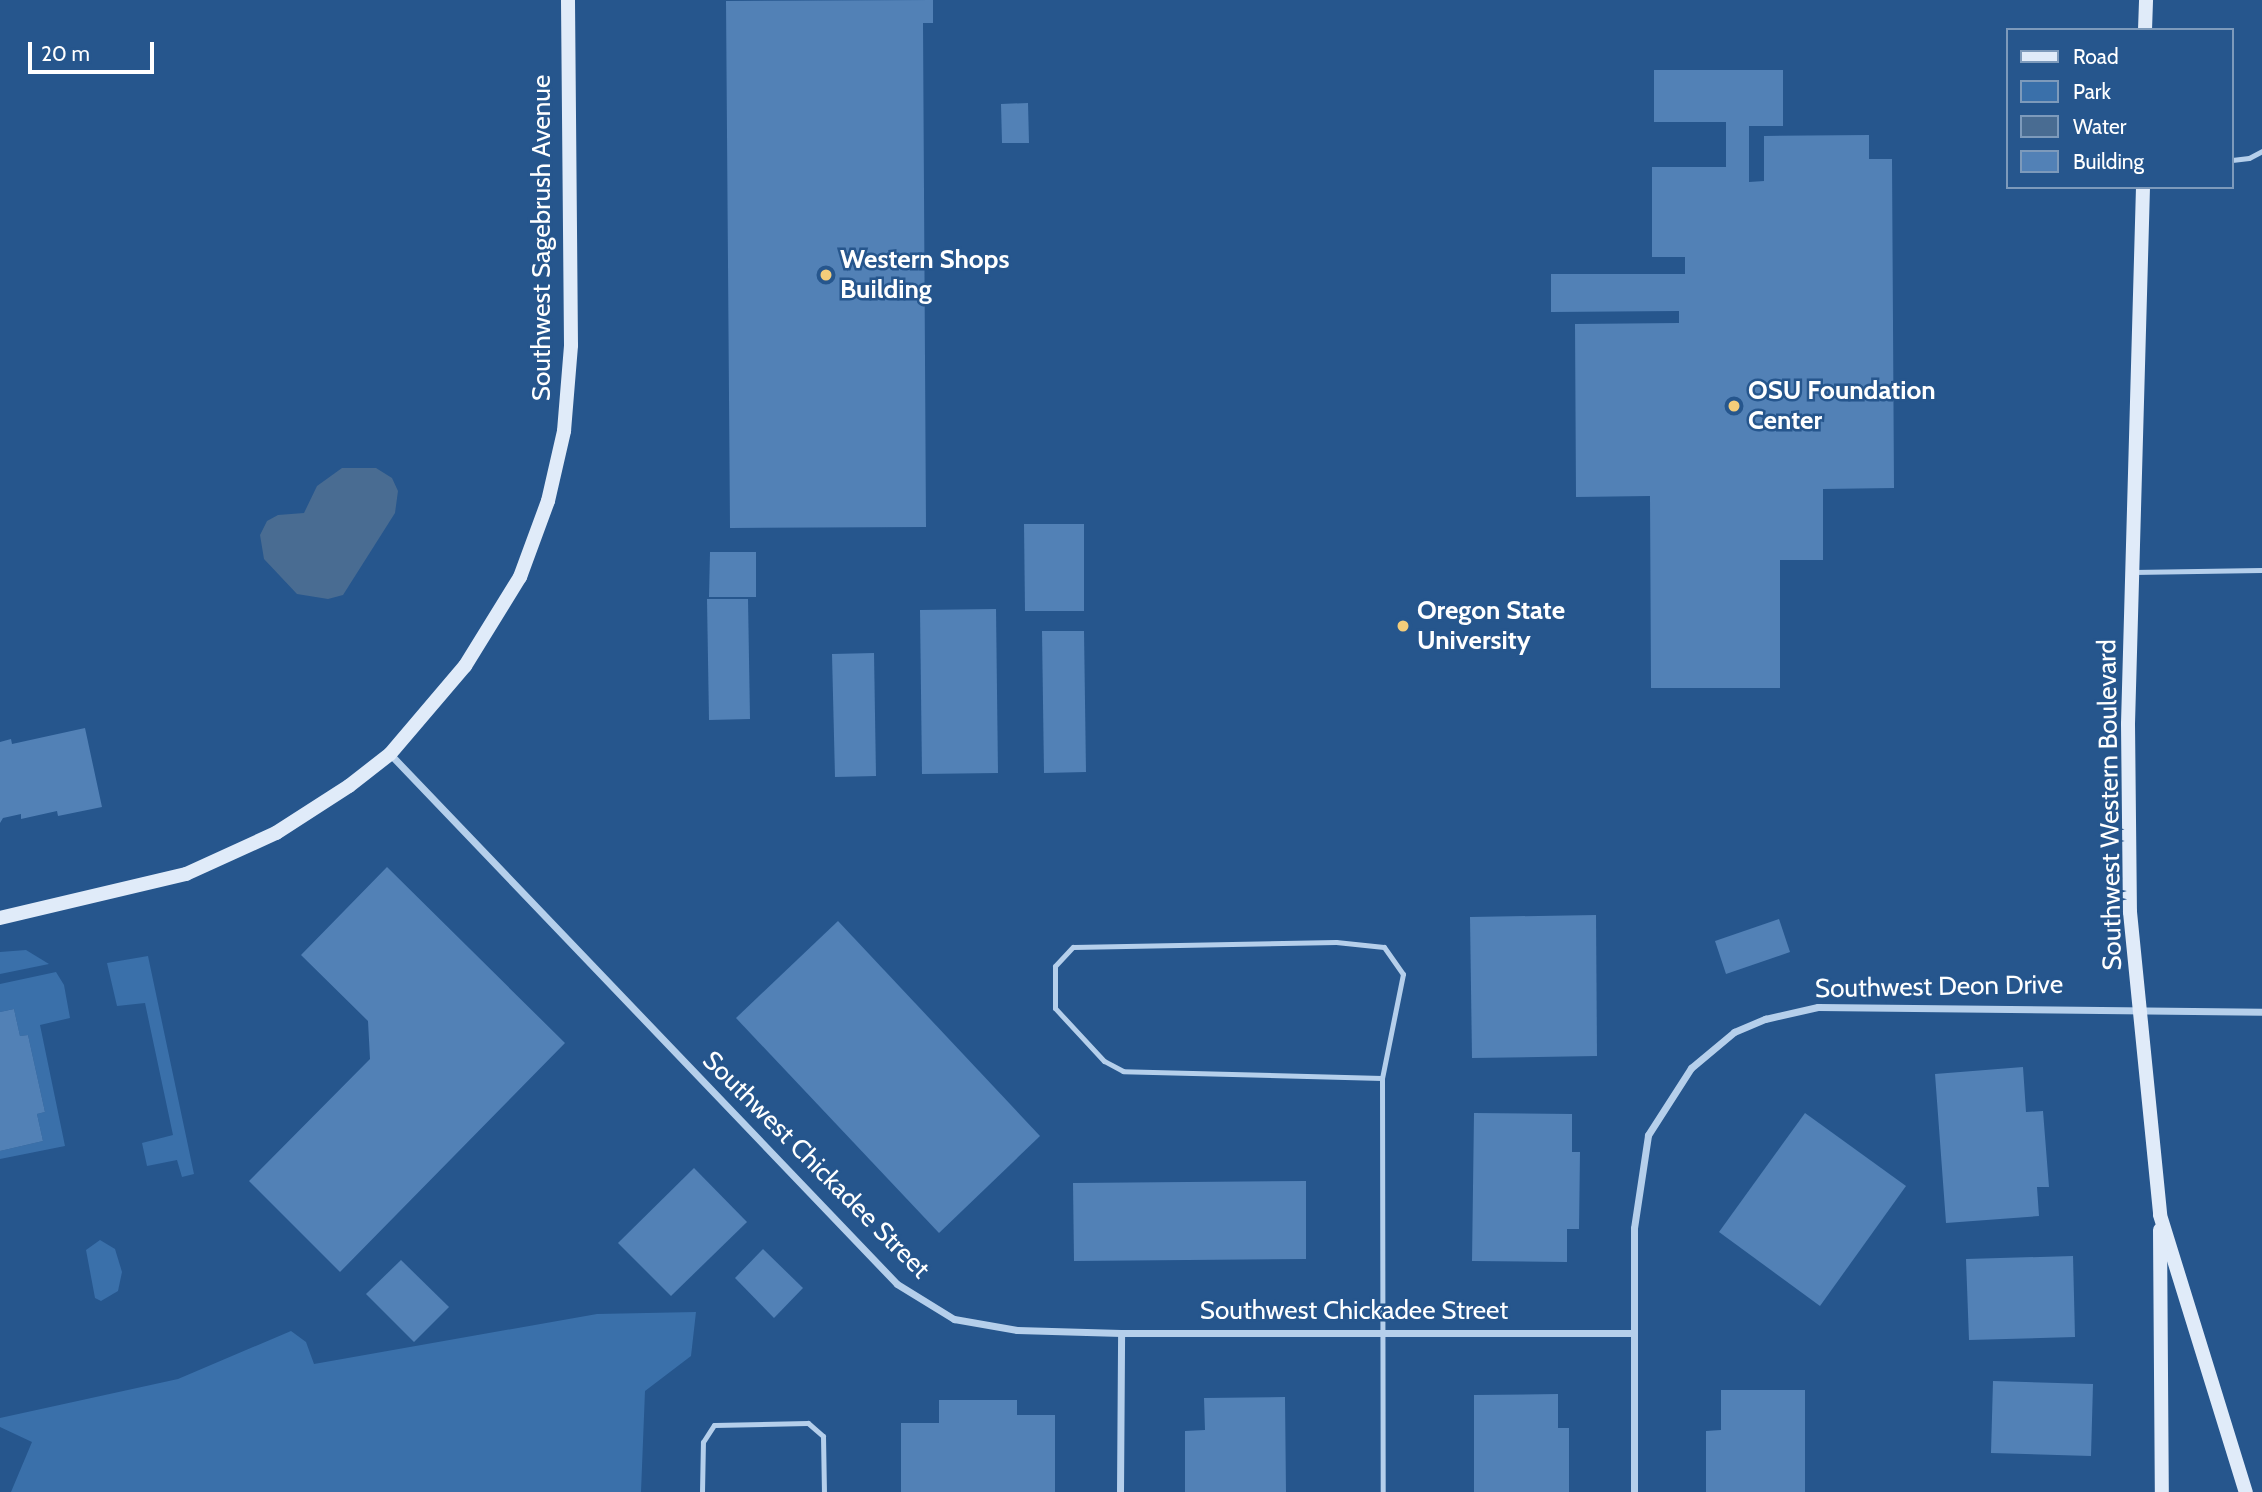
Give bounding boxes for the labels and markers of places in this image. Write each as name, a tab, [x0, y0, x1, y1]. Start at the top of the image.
place label: Western Shops Building	[840, 244, 1009, 306]
marker: Western Shops Building	[818, 267, 834, 283]
place label: OSU Foundation Center	[1748, 375, 1936, 436]
marker: OSU Foundation Center	[1726, 398, 1742, 414]
place label: Oregon State University	[1417, 595, 1565, 656]
marker: Oregon State University	[1395, 618, 1411, 634]

